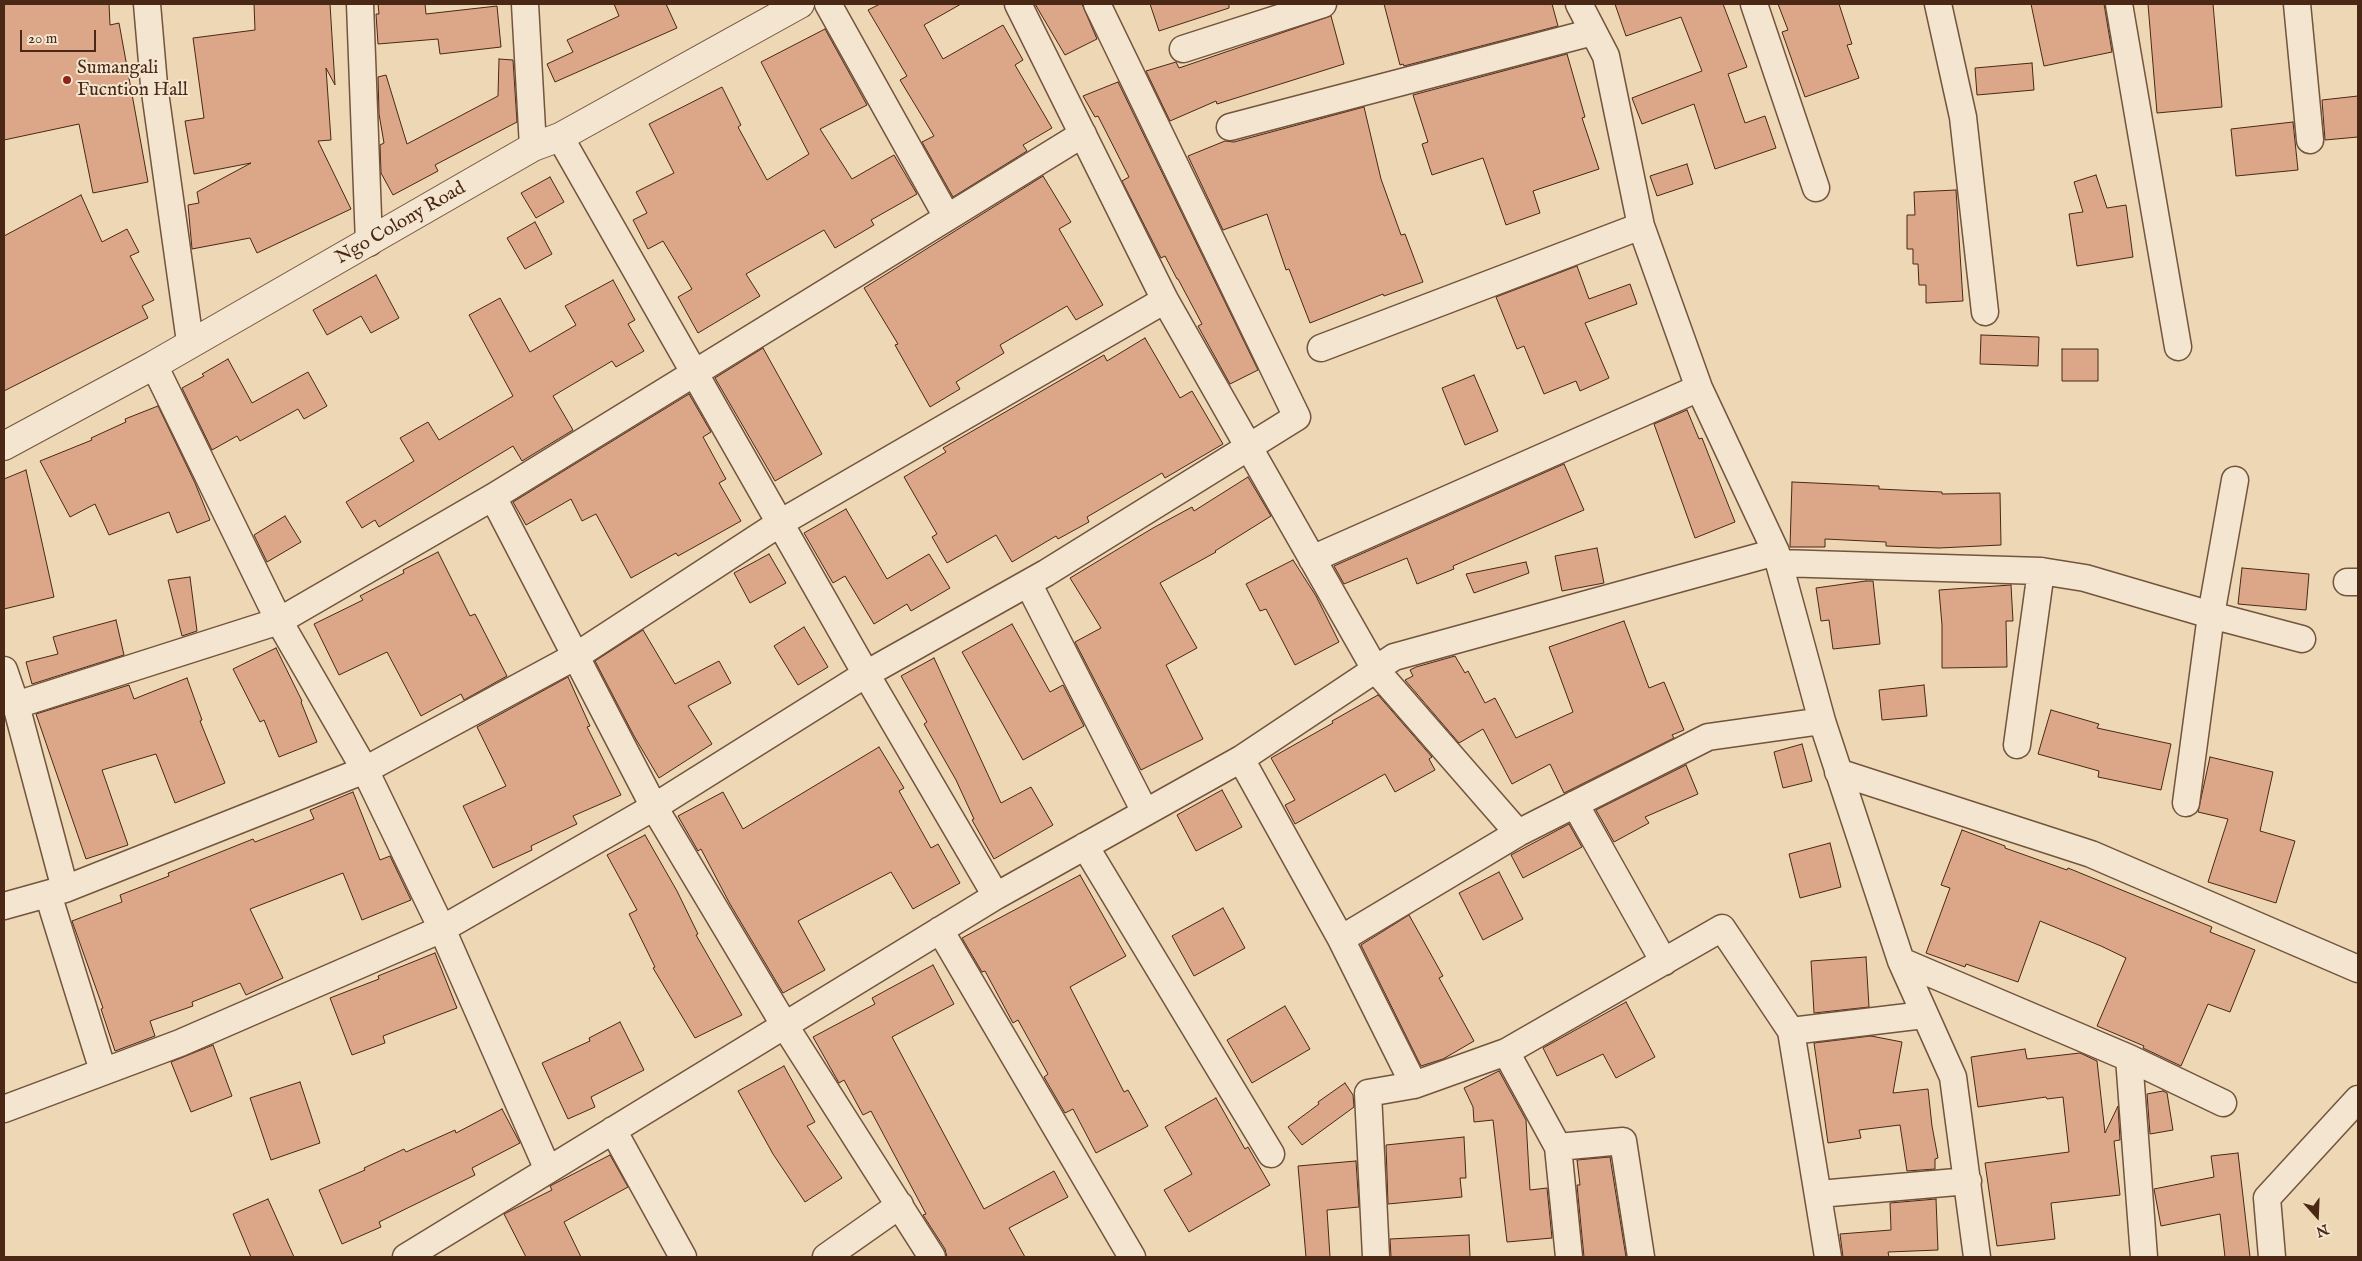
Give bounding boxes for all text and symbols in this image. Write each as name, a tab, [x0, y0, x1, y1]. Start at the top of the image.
scale bar	[22, 20, 99, 52]
text: 20 m	[28, 29, 57, 48]
place label: Sumangali Fucntion Hall	[77, 58, 188, 102]
marker: Sumangali Fucntion Hall	[61, 74, 73, 86]
street label: Ngo Colony Road	[332, 178, 470, 270]
north arrow	[2292, 1191, 2342, 1241]
text: N	[2313, 1220, 2331, 1241]

